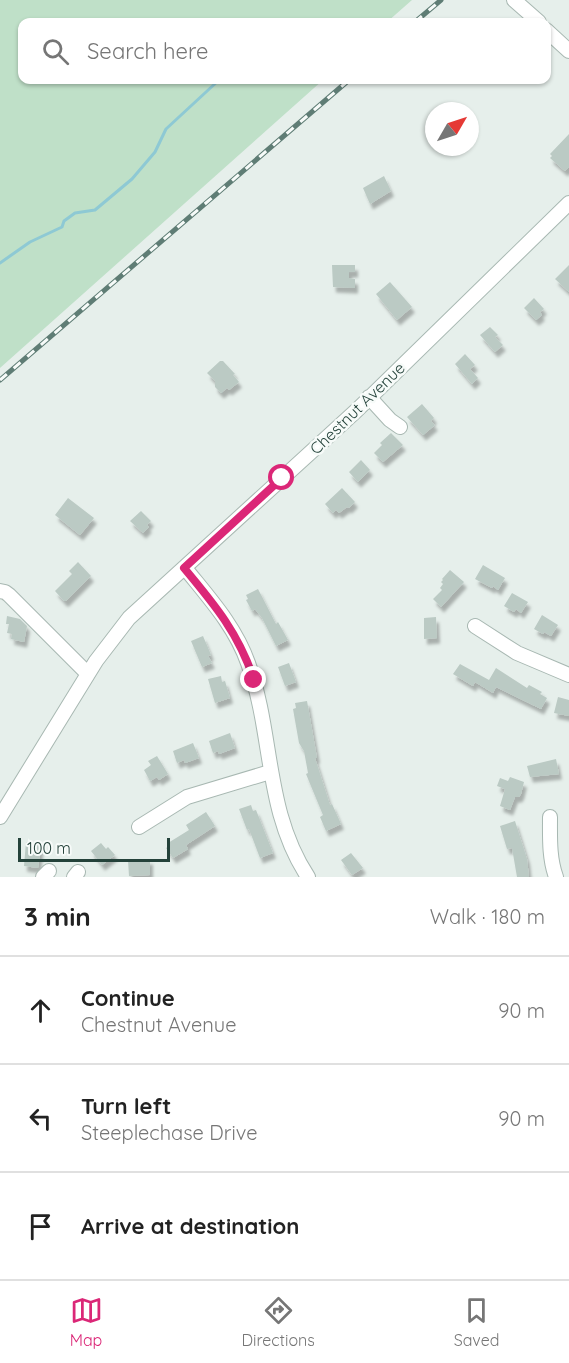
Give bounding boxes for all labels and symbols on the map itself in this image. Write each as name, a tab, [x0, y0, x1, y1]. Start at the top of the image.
north arrow	[425, 102, 479, 156]
street label: Chestnut Avenue	[305, 358, 409, 458]
route start	[268, 464, 294, 490]
route end	[240, 666, 266, 692]
scale bar	[18, 835, 170, 862]

